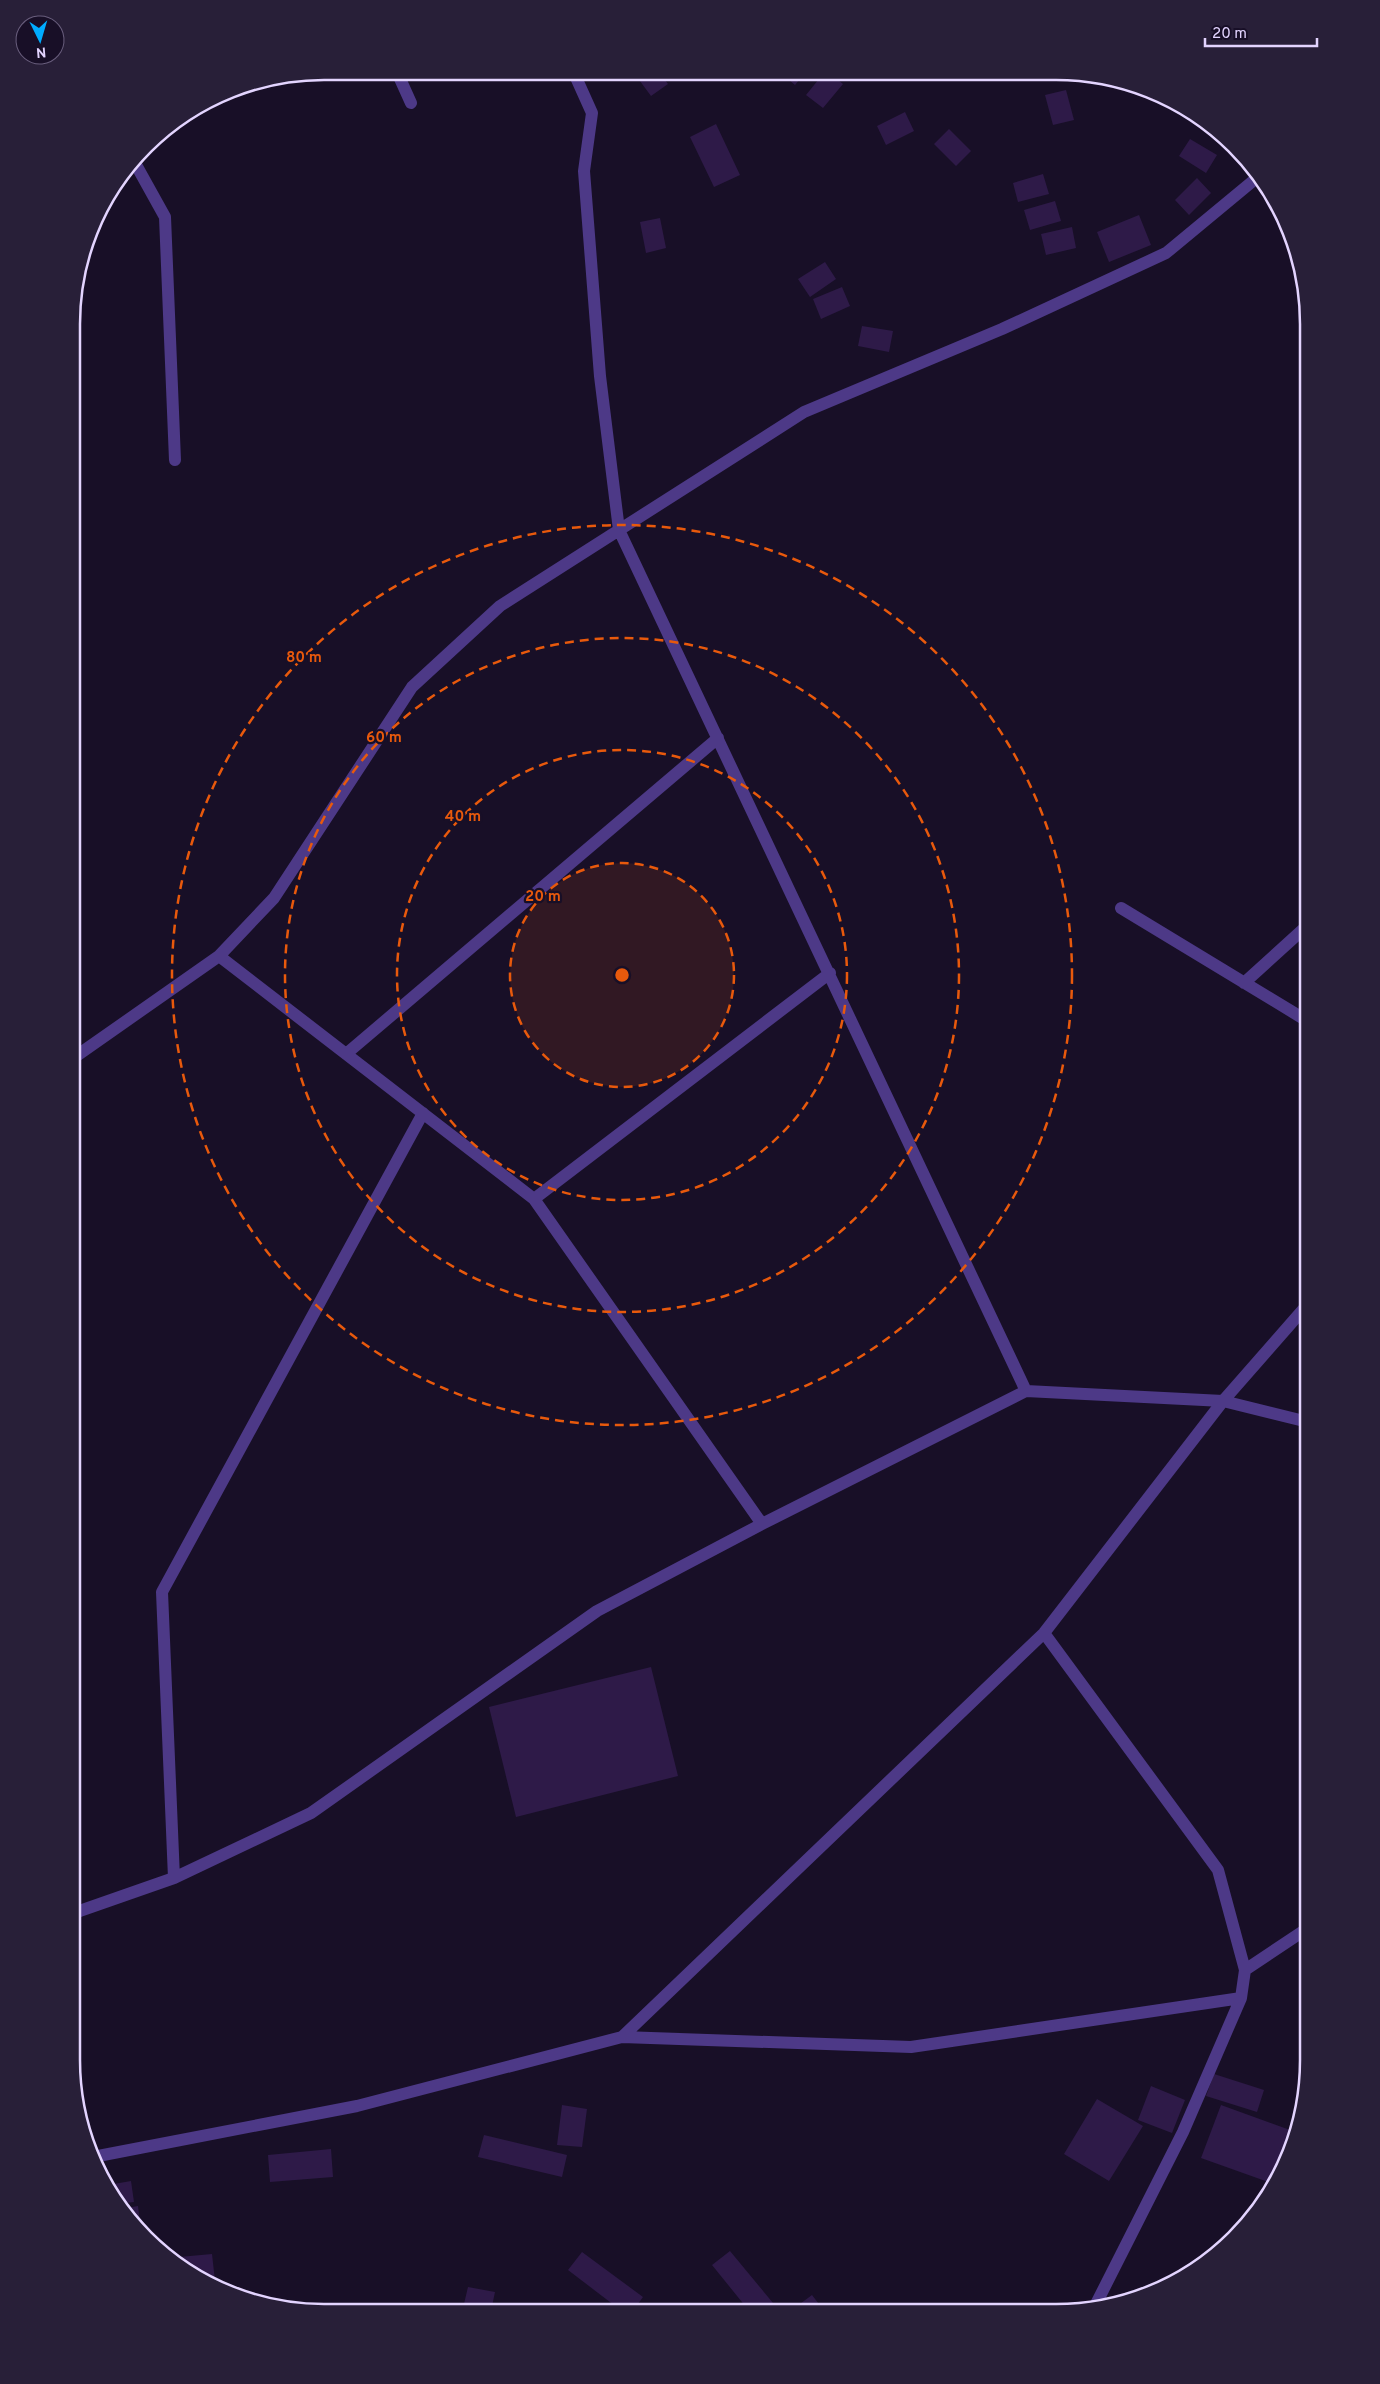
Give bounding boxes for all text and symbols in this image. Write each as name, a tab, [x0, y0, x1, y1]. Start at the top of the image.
north arrow	[15, 15, 65, 65]
scale bar	[1205, 15, 1318, 47]
text: 20 m	[1212, 25, 1247, 44]
text: N	[35, 43, 47, 60]
text: 80 m	[286, 649, 322, 668]
text: 60 m	[366, 729, 402, 748]
text: 40 m	[445, 808, 481, 827]
text: 20 m	[525, 888, 561, 907]
centre of rings	[613, 966, 631, 984]

